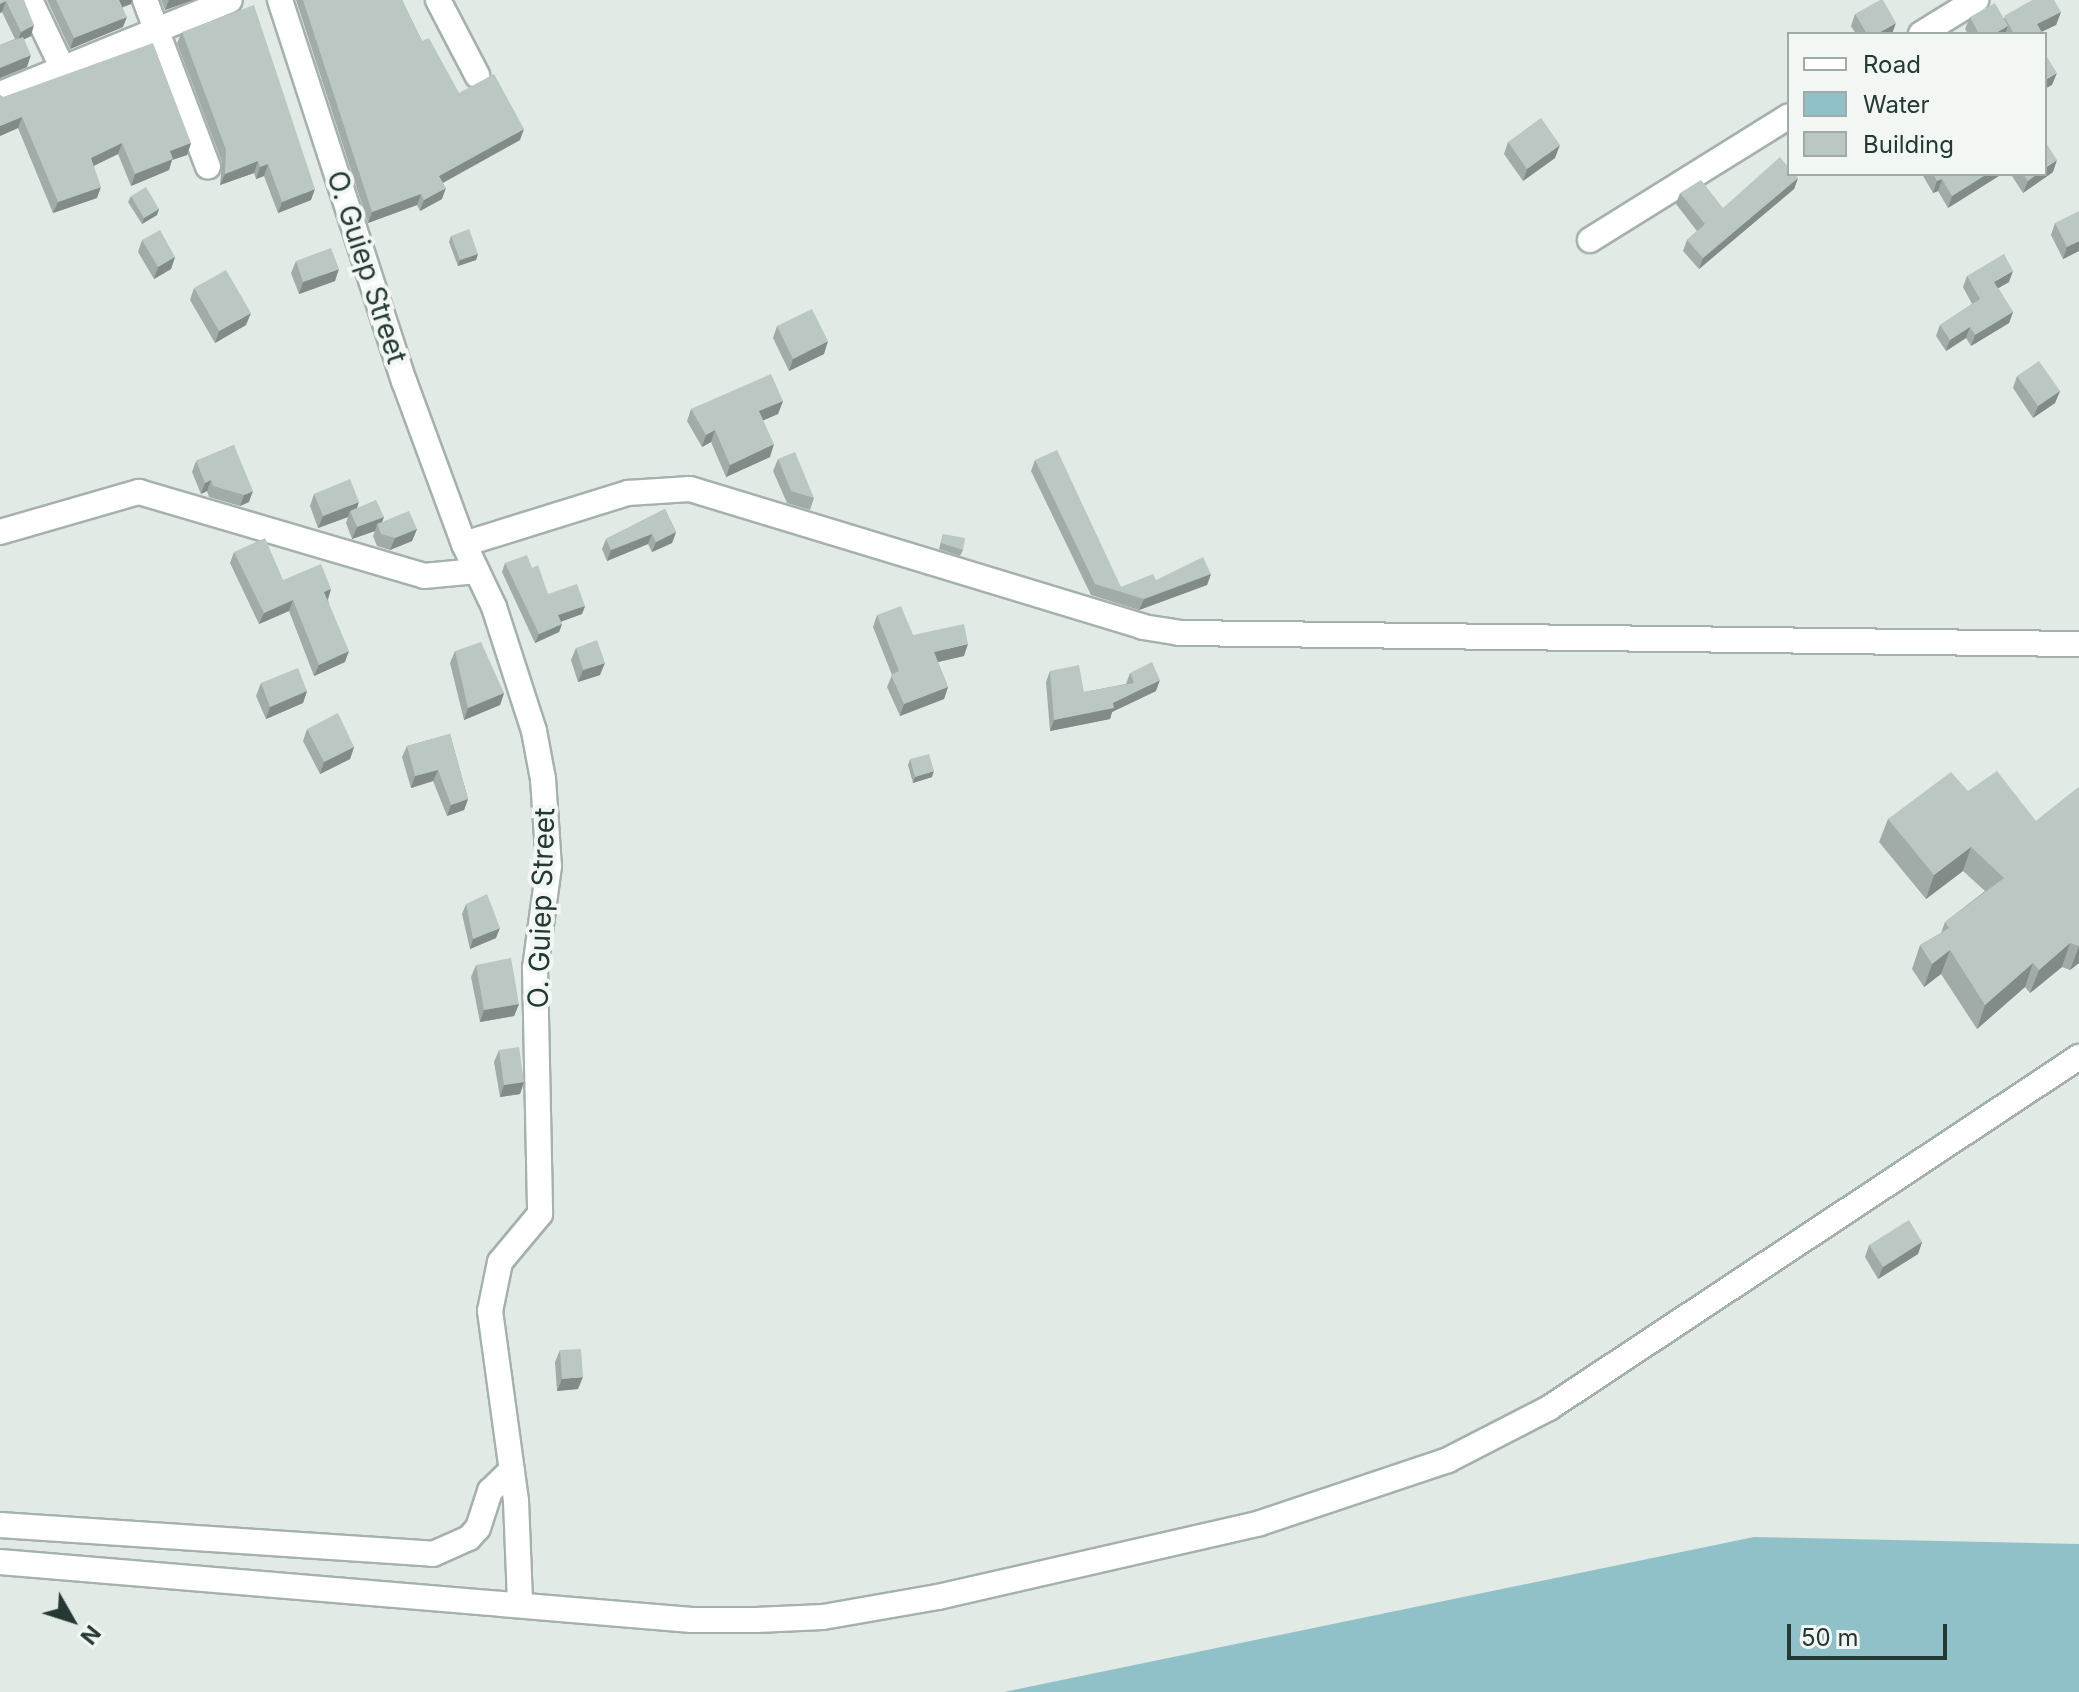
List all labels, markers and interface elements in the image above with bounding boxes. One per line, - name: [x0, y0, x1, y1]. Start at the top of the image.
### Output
- legend: [1787, 32, 2047, 176]
- text: Road: [1863, 50, 1921, 79]
- text: Water: [1863, 90, 1930, 119]
- text: Building: [1863, 130, 1954, 159]
- street label: O. Guiep Street: [320, 166, 414, 368]
- street label: O. Guiep Street: [521, 807, 561, 1009]
- north arrow: [32, 1580, 112, 1660]
- scale bar: [1791, 1608, 1951, 1658]
- text: N: [75, 1620, 106, 1650]
- text: 50 m: [1801, 1623, 1859, 1652]

